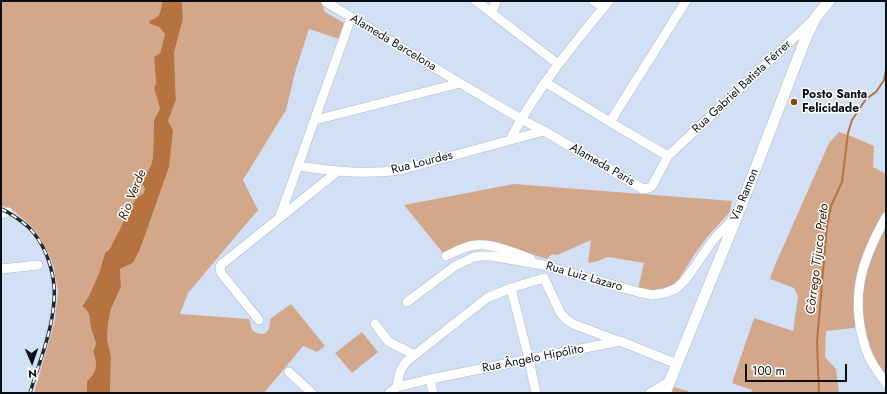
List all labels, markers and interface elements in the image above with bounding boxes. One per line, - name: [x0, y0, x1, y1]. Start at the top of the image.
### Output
- street label: Alameda Barcelona: [347, 12, 439, 74]
- street label: Rua Gabriel Batista Férrer: [690, 37, 794, 137]
- place label: Posto Santa Felicidade: [802, 88, 867, 116]
- marker: Posto Santa Felicidade: [789, 97, 799, 107]
- street label: Alameda Paris: [567, 141, 637, 189]
- street label: Rua Lourdes: [390, 148, 454, 178]
- street label: Via Ramon: [728, 167, 762, 223]
- water label: Rio Verde: [116, 168, 150, 222]
- water label: Côrrego Tijuco Preto: [803, 203, 833, 315]
- street label: Rua Luiz Lazaro: [544, 259, 624, 295]
- north arrow: [12, 342, 52, 382]
- street label: Rua Ângelo Hipólito: [481, 342, 585, 376]
- scale bar: [747, 356, 849, 382]
- text: 100 m: [752, 362, 785, 380]
- text: N: [28, 366, 37, 382]

